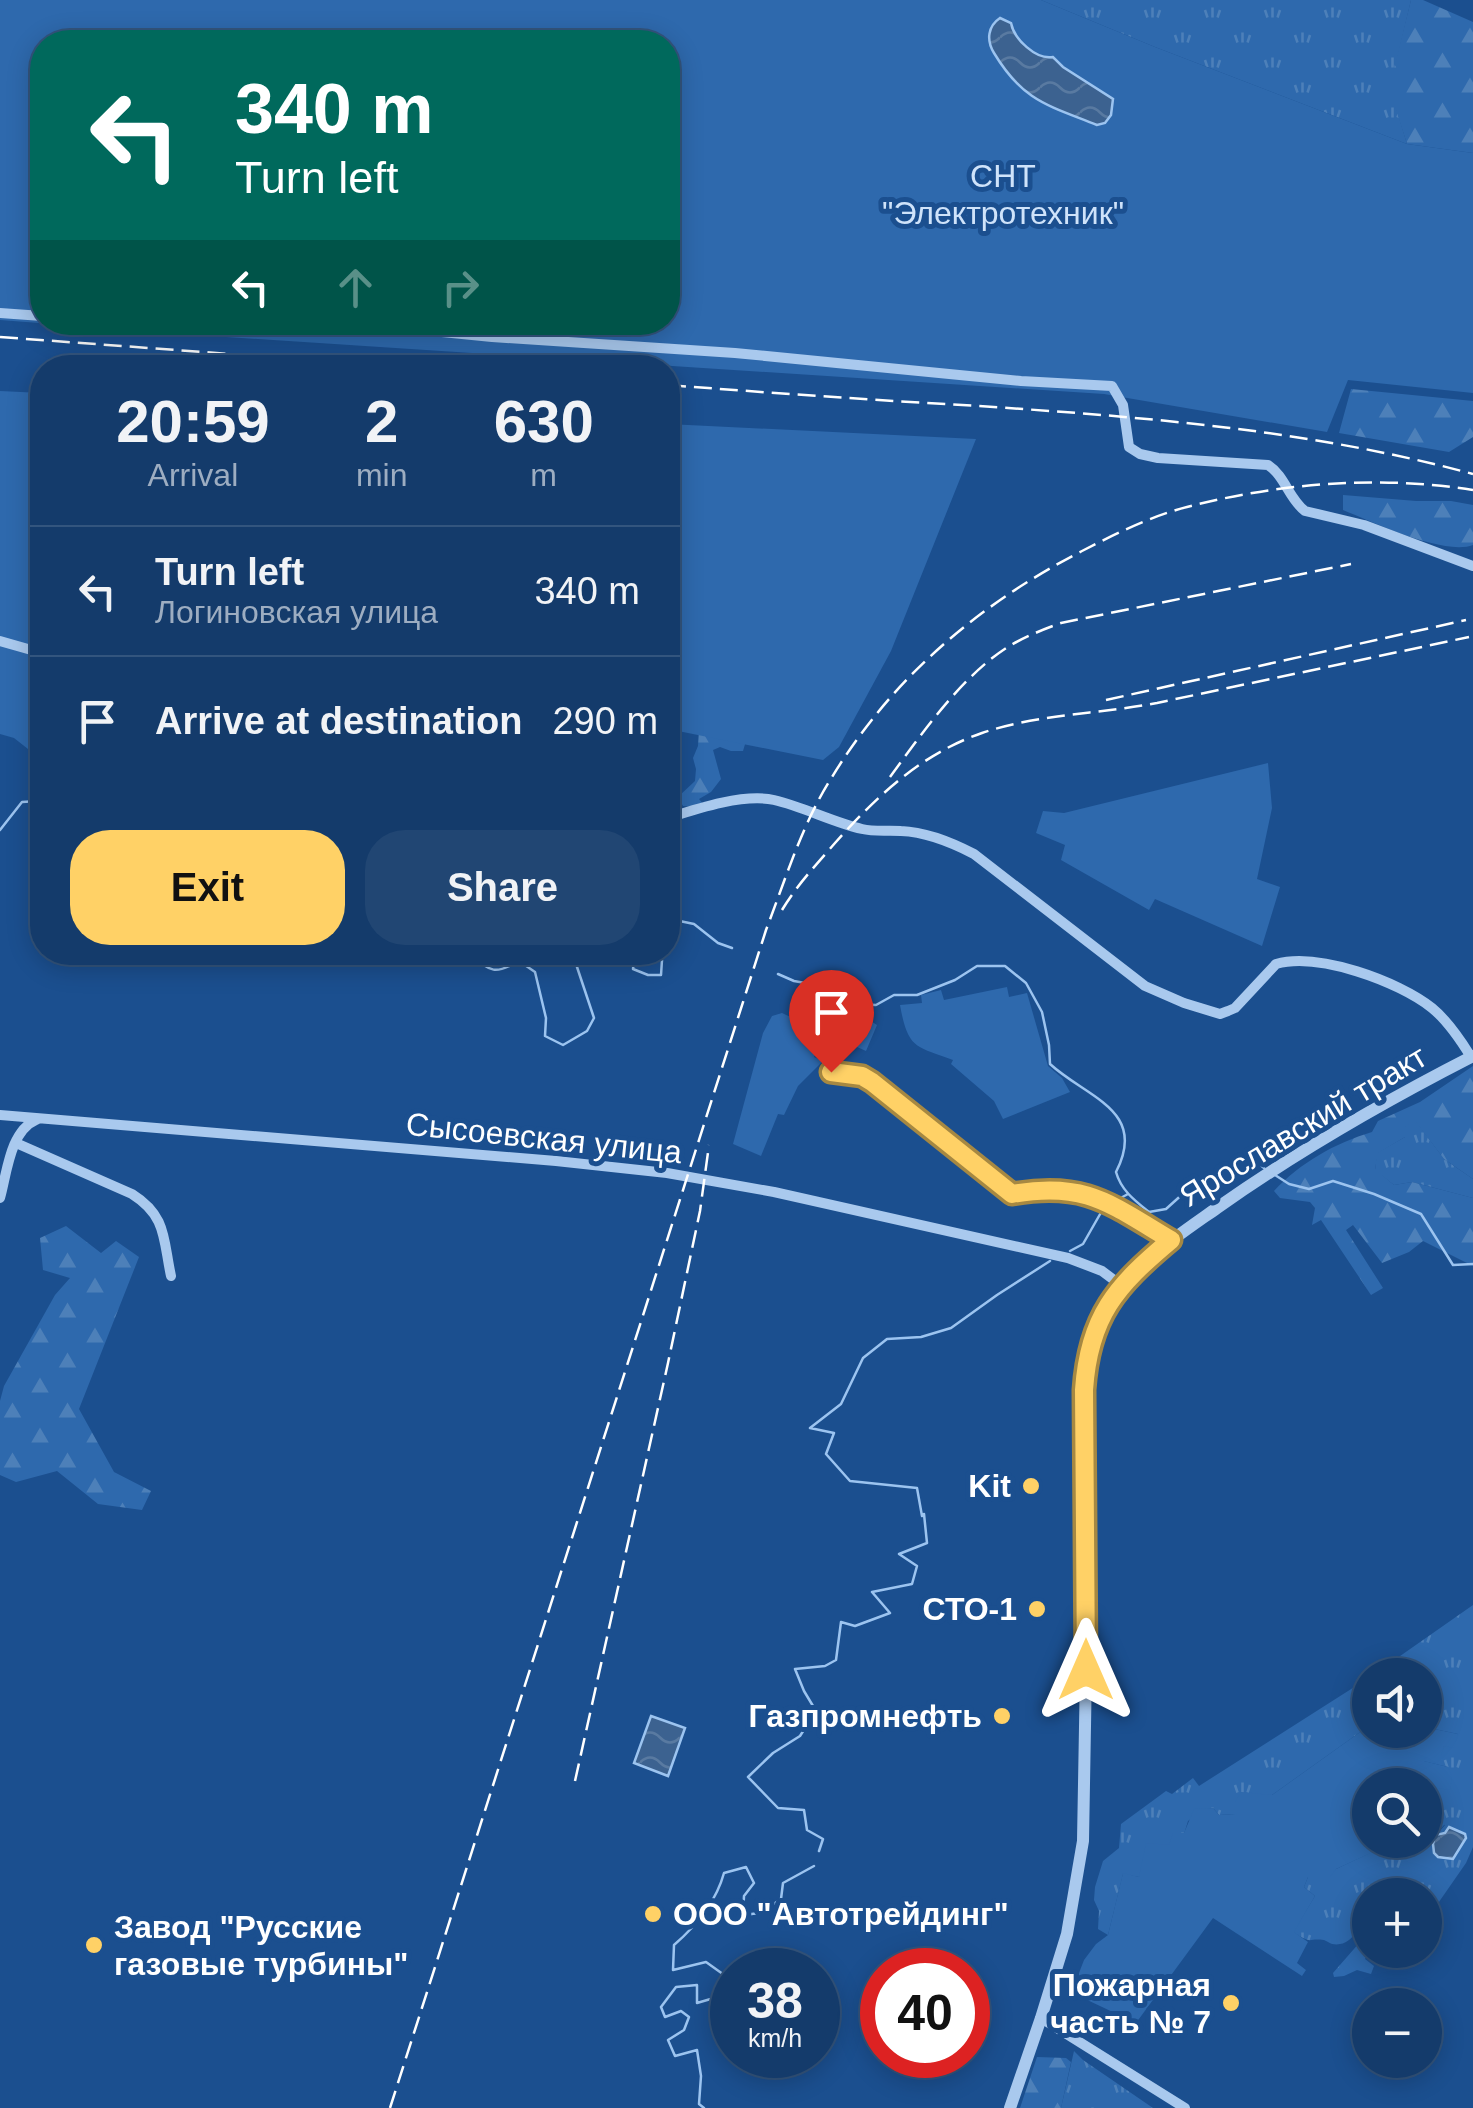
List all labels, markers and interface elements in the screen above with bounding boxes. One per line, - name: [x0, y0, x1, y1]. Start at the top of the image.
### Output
- icon: left: [70, 70, 200, 200]
- text: 340 m: [235, 70, 433, 148]
- text: Turn left: [235, 152, 398, 203]
- park label: СНТ "Электротехник": [882, 158, 1124, 231]
- icon: left: [223, 260, 278, 315]
- icon: ahead: [328, 260, 383, 315]
- icon: right: [433, 260, 488, 315]
- text: 20:59: [116, 388, 270, 455]
- text: 2: [365, 388, 398, 455]
- text: 630: [494, 388, 594, 455]
- text: Arrival: [148, 457, 238, 493]
- text: min: [356, 457, 407, 493]
- text: m: [530, 457, 557, 493]
- text: Turn left: [155, 551, 304, 593]
- icon: left: [70, 564, 125, 619]
- text: 340 m: [534, 570, 640, 612]
- text: Логиновская улица: [155, 594, 438, 630]
- icon: arrive: [70, 694, 125, 749]
- text: Arrive at destination: [155, 700, 522, 742]
- text: 290 m: [552, 700, 658, 742]
- button: Exit: [70, 830, 345, 945]
- button: Share: [365, 830, 640, 945]
- pin: [789, 970, 874, 1073]
- icon: arrive: [804, 985, 859, 1040]
- street label: Ярославский тракт: [1173, 1038, 1433, 1214]
- street label: Сысоевская улица: [404, 1106, 684, 1170]
- place label: Kit: [968, 1468, 1011, 1504]
- marker: Kit: [1020, 1475, 1042, 1497]
- place label: СТО-1: [923, 1591, 1017, 1627]
- marker: СТО-1: [1026, 1598, 1048, 1620]
- position arrow: [1034, 1618, 1138, 1722]
- map controls: [1352, 1658, 1442, 2078]
- button: sound: [1352, 1658, 1442, 1748]
- place label: Газпромнефть: [748, 1698, 982, 1734]
- marker: Газпромнефть: [991, 1705, 1013, 1727]
- button: search: [1352, 1768, 1442, 1858]
- button: +: [1352, 1878, 1442, 1968]
- place label: ООО "Автотрейдинг": [673, 1896, 1009, 1932]
- marker: ООО "Автотрейдинг": [642, 1903, 664, 1925]
- place label: Завод "Русские газовые турбины": [114, 1909, 409, 1982]
- marker: Завод "Русские газовые турбины": [83, 1934, 105, 1956]
- speed limit sign: 40: [860, 1948, 990, 2078]
- place label: Пожарная часть № 7: [1050, 1967, 1211, 2040]
- text: 38: [747, 1973, 803, 2029]
- button: −: [1352, 1988, 1442, 2078]
- marker: Пожарная часть № 7: [1220, 1992, 1242, 2014]
- text: km/h: [748, 2024, 802, 2052]

